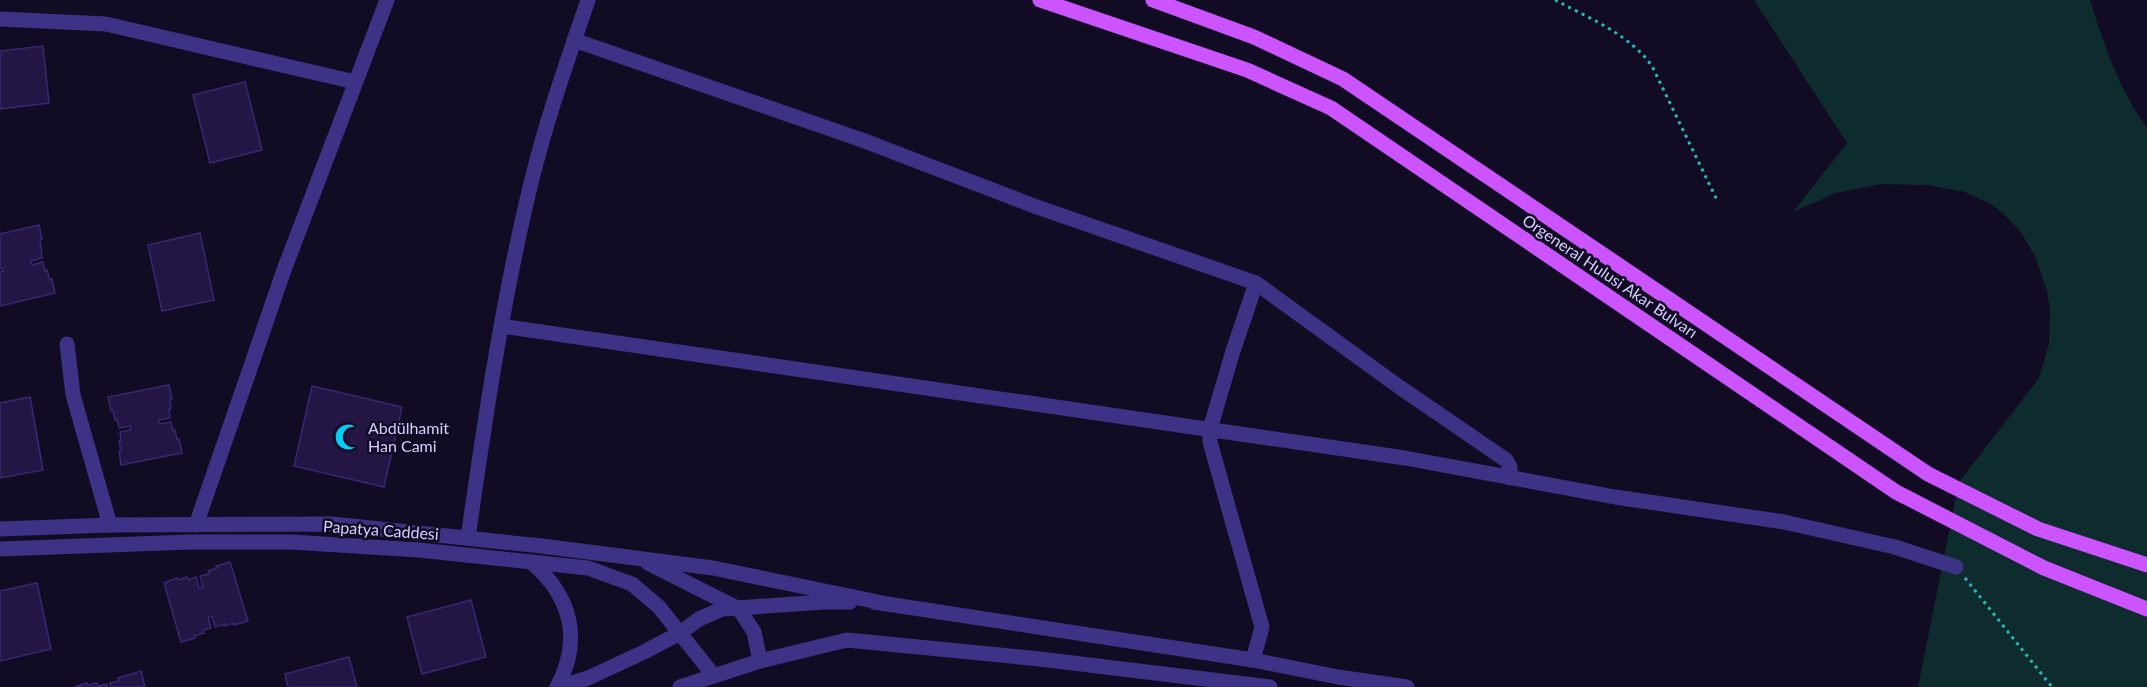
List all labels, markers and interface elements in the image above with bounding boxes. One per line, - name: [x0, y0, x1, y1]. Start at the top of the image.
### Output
- street label: Orgeneral Hulusi Akar Bulvarı: [1519, 210, 1701, 341]
- place label: Abdülhamit Han Cami: [368, 418, 449, 455]
- mosque icon: Abdülhamit Han Cami: [333, 422, 363, 452]
- street label: Papatya Caddesi: [323, 516, 439, 543]

